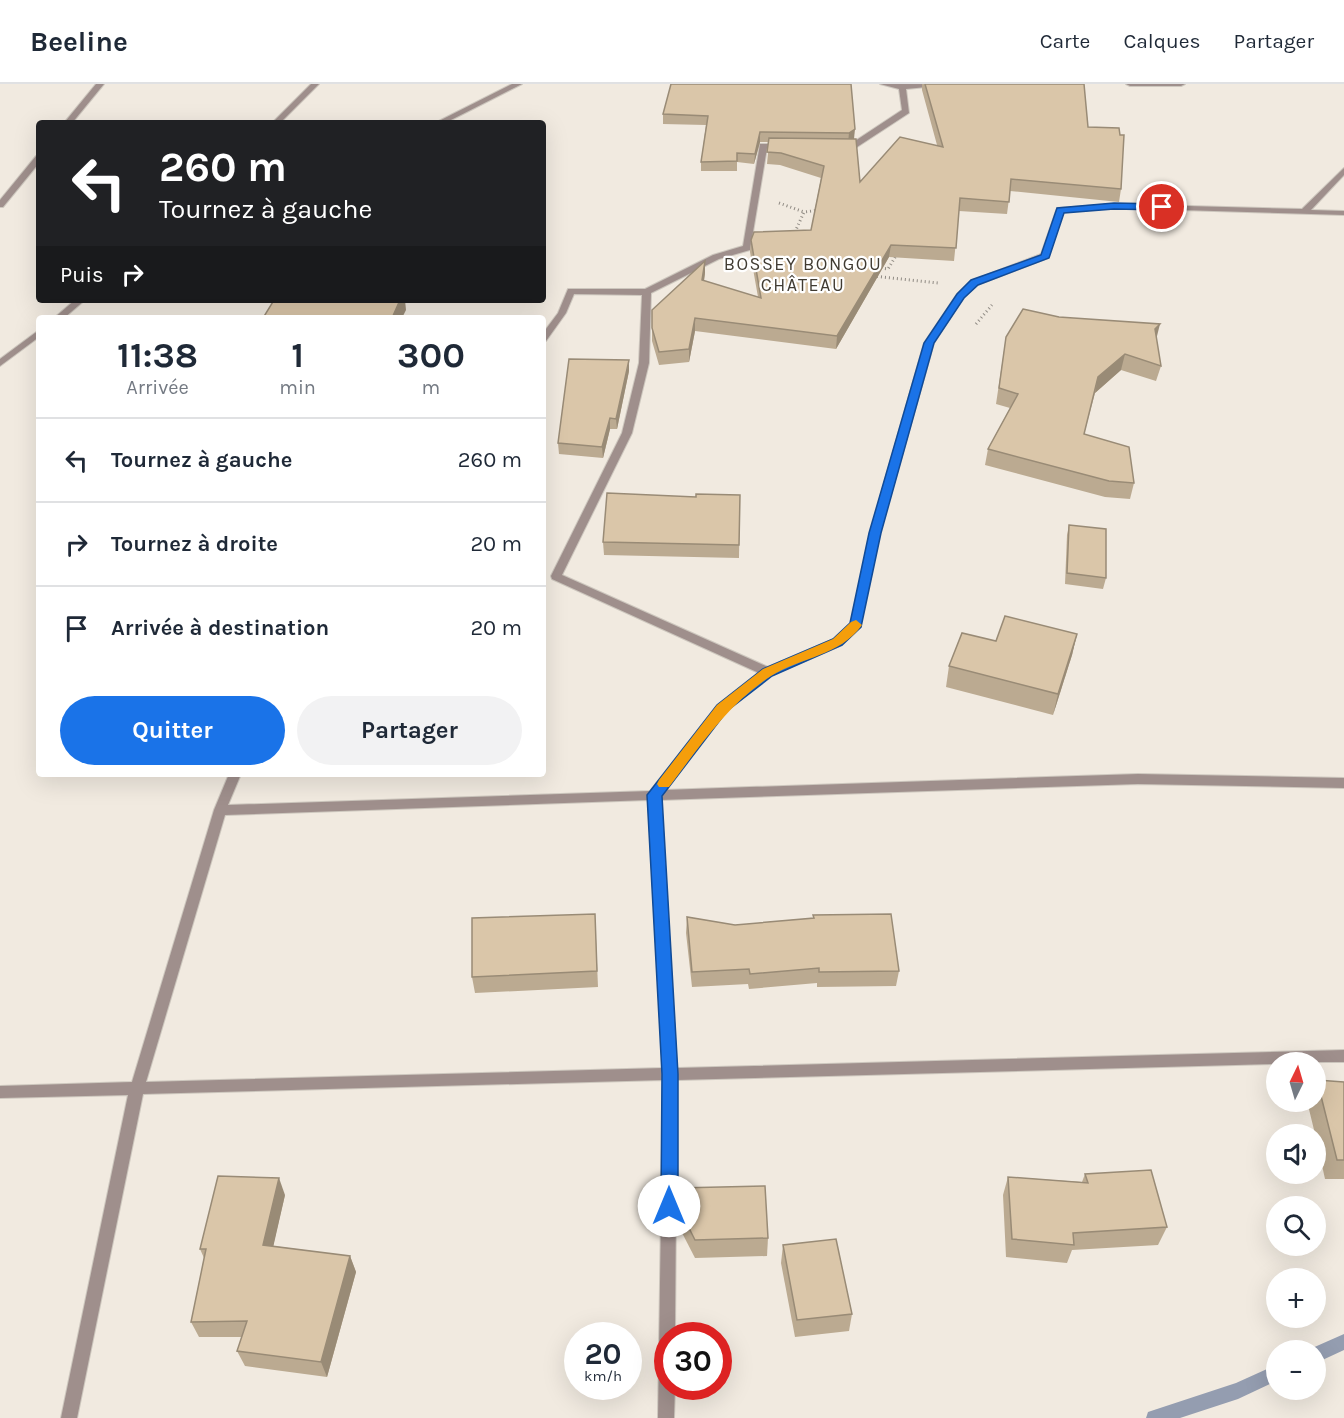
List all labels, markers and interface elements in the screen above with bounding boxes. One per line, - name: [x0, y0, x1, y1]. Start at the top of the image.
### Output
- text: Beeline: [30, 25, 128, 58]
- text: Carte: [1040, 29, 1090, 53]
- text: Calques: [1123, 29, 1201, 53]
- text: Partager: [1234, 29, 1314, 53]
- text: 260 m: [159, 142, 287, 192]
- icon: left: [60, 144, 138, 222]
- pin: [1136, 181, 1187, 232]
- icon: arrive: [1145, 190, 1178, 223]
- text: Tournez à gauche: [159, 193, 372, 225]
- district label: BOSSEY BONGOU CHÂTEAU: [724, 253, 882, 296]
- icon: right: [116, 258, 149, 291]
- text: Puis: [60, 262, 104, 288]
- text: 11:38: [117, 334, 198, 376]
- text: 1: [291, 334, 304, 376]
- text: 300: [397, 334, 465, 376]
- text: Arrivée: [126, 376, 189, 399]
- text: min: [279, 376, 316, 399]
- text: m: [422, 376, 440, 399]
- icon: left: [60, 444, 93, 477]
- text: Tournez à gauche: [111, 447, 292, 473]
- text: 260 m: [458, 447, 522, 473]
- icon: right: [60, 528, 93, 561]
- text: Tournez à droite: [111, 531, 278, 557]
- text: 20 m: [470, 531, 522, 557]
- icon: arrive: [60, 612, 93, 645]
- text: Arrivée à destination: [111, 615, 329, 641]
- text: 20 m: [470, 615, 522, 641]
- button: Quitter: [60, 696, 285, 765]
- button: Partager: [297, 696, 522, 765]
- north arrow: [1266, 1052, 1326, 1112]
- map controls: [1266, 1052, 1326, 1400]
- button: sound: [1266, 1124, 1326, 1184]
- position arrow: [637, 1174, 701, 1238]
- button: search: [1266, 1196, 1326, 1256]
- button: +: [1266, 1268, 1326, 1328]
- speed limit sign: 30: [654, 1322, 732, 1400]
- text: 20: [584, 1336, 622, 1372]
- button: −: [1266, 1340, 1326, 1400]
- text: km/h: [584, 1367, 622, 1385]

